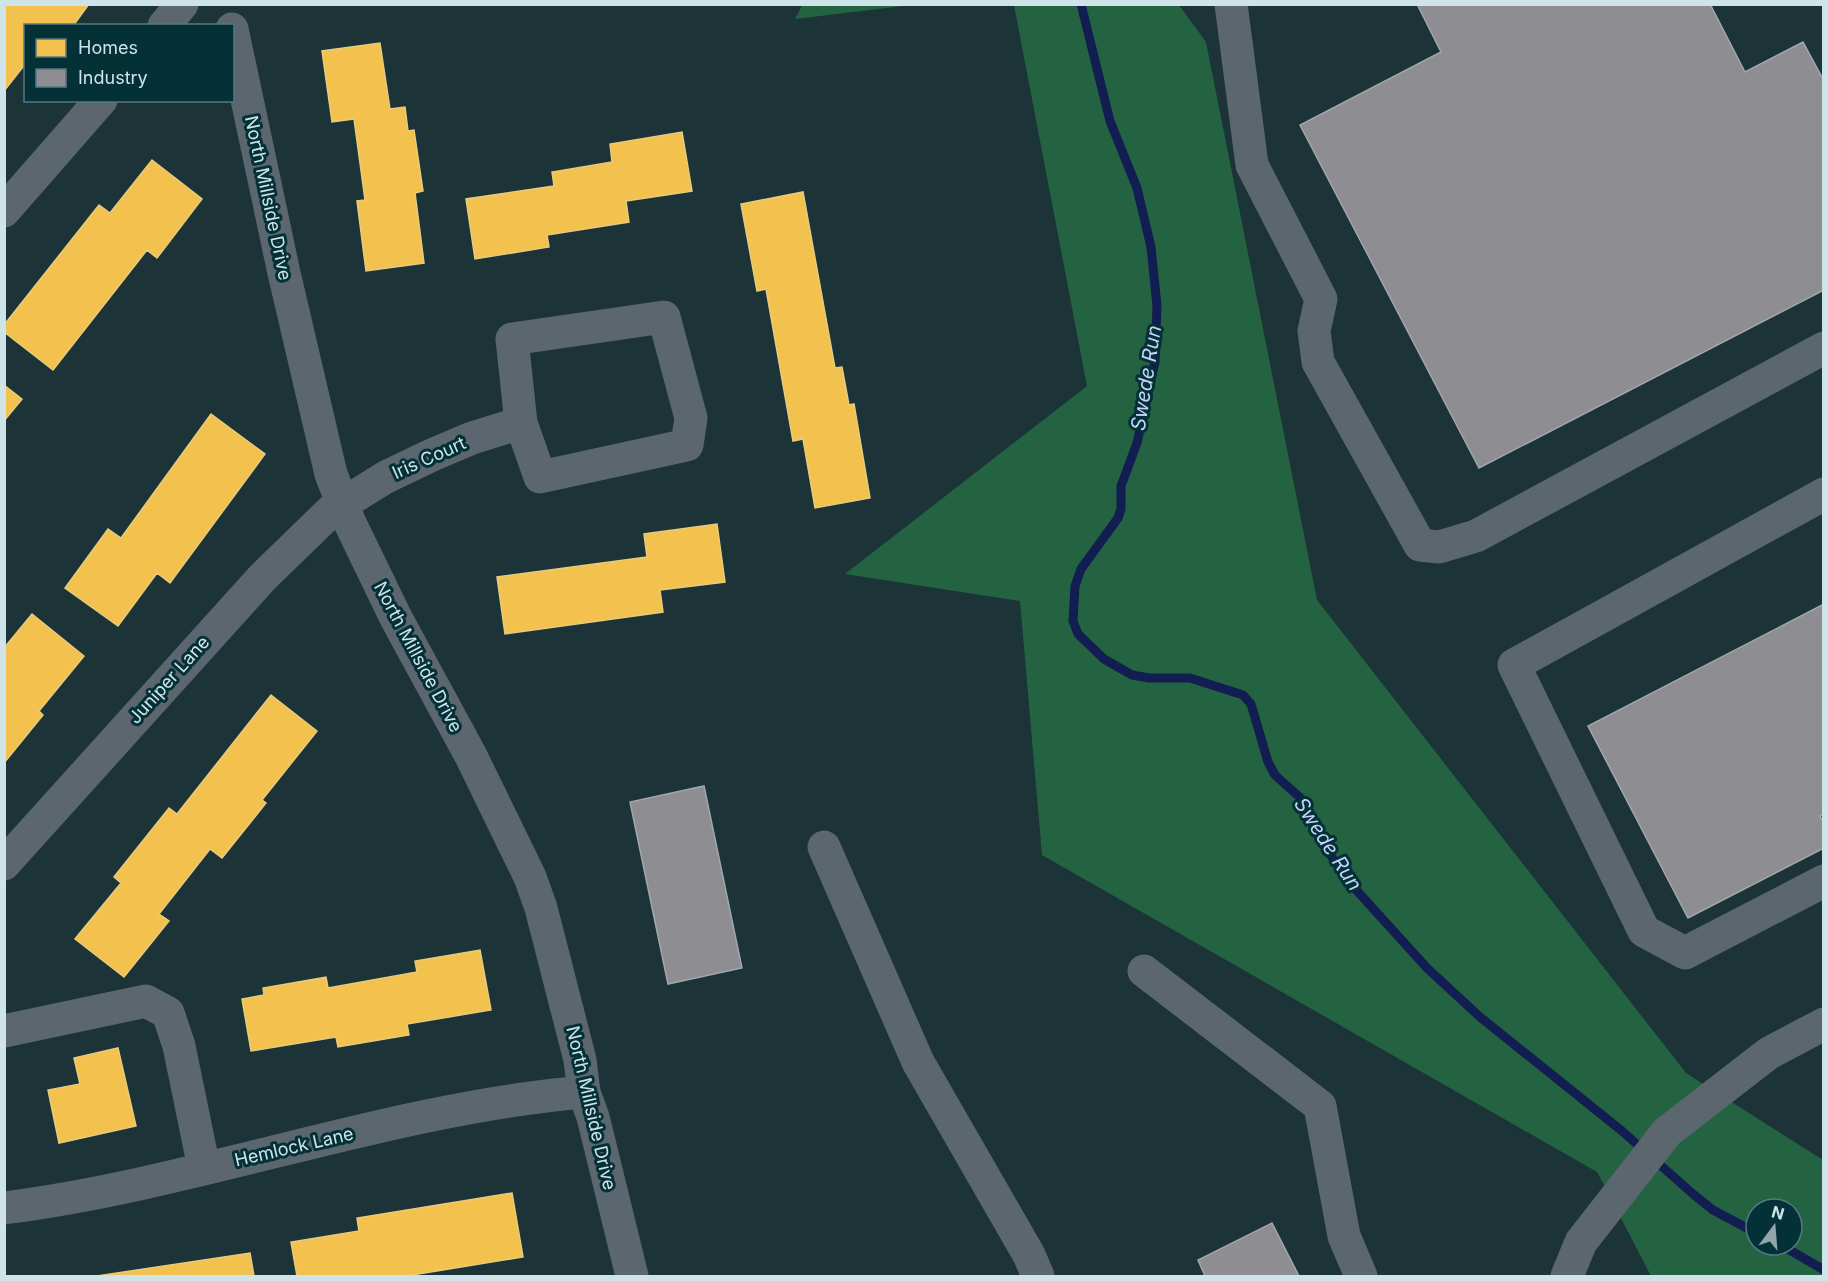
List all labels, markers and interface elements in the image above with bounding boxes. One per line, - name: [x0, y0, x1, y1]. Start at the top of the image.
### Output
- legend: [24, 24, 234, 102]
- text: Homes: [78, 37, 138, 58]
- text: Industry: [78, 67, 148, 88]
- street label: North Millside Drive: [241, 114, 296, 282]
- water label: Swede Run: [1126, 324, 1166, 432]
- street label: Iris Court: [389, 432, 469, 483]
- street label: North Millside Drive: [370, 578, 467, 736]
- street label: Juniper Lane: [124, 632, 213, 728]
- water label: Swede Run: [1289, 793, 1367, 895]
- street label: North Millside Drive: [562, 1024, 621, 1192]
- street label: Hemlock Lane: [232, 1123, 355, 1170]
- north arrow: [1744, 1197, 1804, 1257]
- text: N: [1770, 1201, 1787, 1224]

